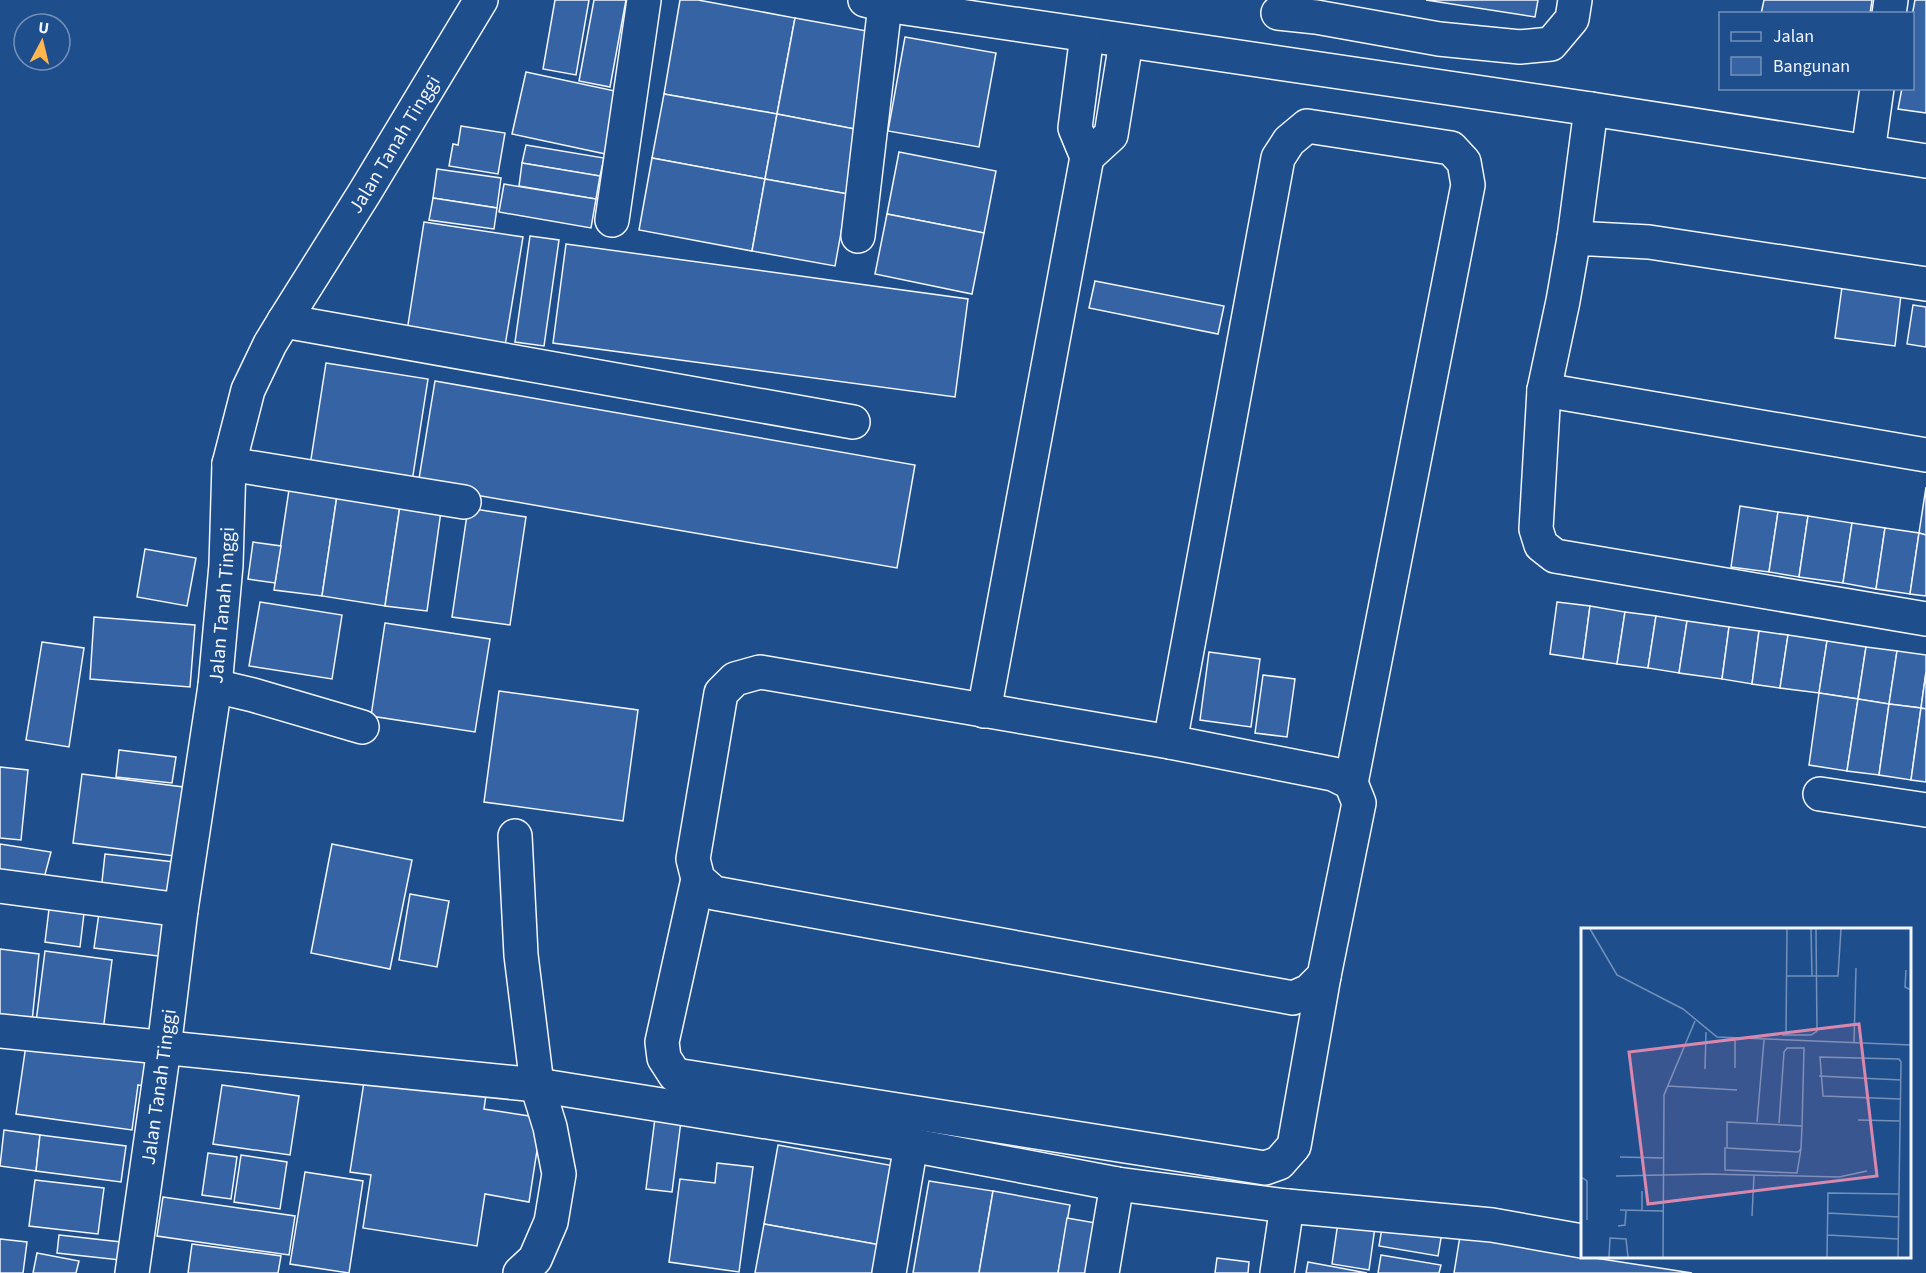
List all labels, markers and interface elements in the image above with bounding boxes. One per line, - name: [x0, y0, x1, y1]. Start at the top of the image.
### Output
- north arrow: [12, 12, 72, 72]
- legend: [1719, 12, 1914, 90]
- text: U: [37, 17, 50, 40]
- text: Jalan: [1773, 24, 1814, 49]
- text: Bangunan: [1773, 54, 1850, 79]
- street label: Jalan Tanah Tinggi: [342, 70, 447, 219]
- street label: Jalan Tanah Tinggi: [202, 527, 242, 685]
- inset map: [1581, 928, 1911, 1258]
- street label: Jalan Tanah Tinggi: [135, 1008, 184, 1167]

